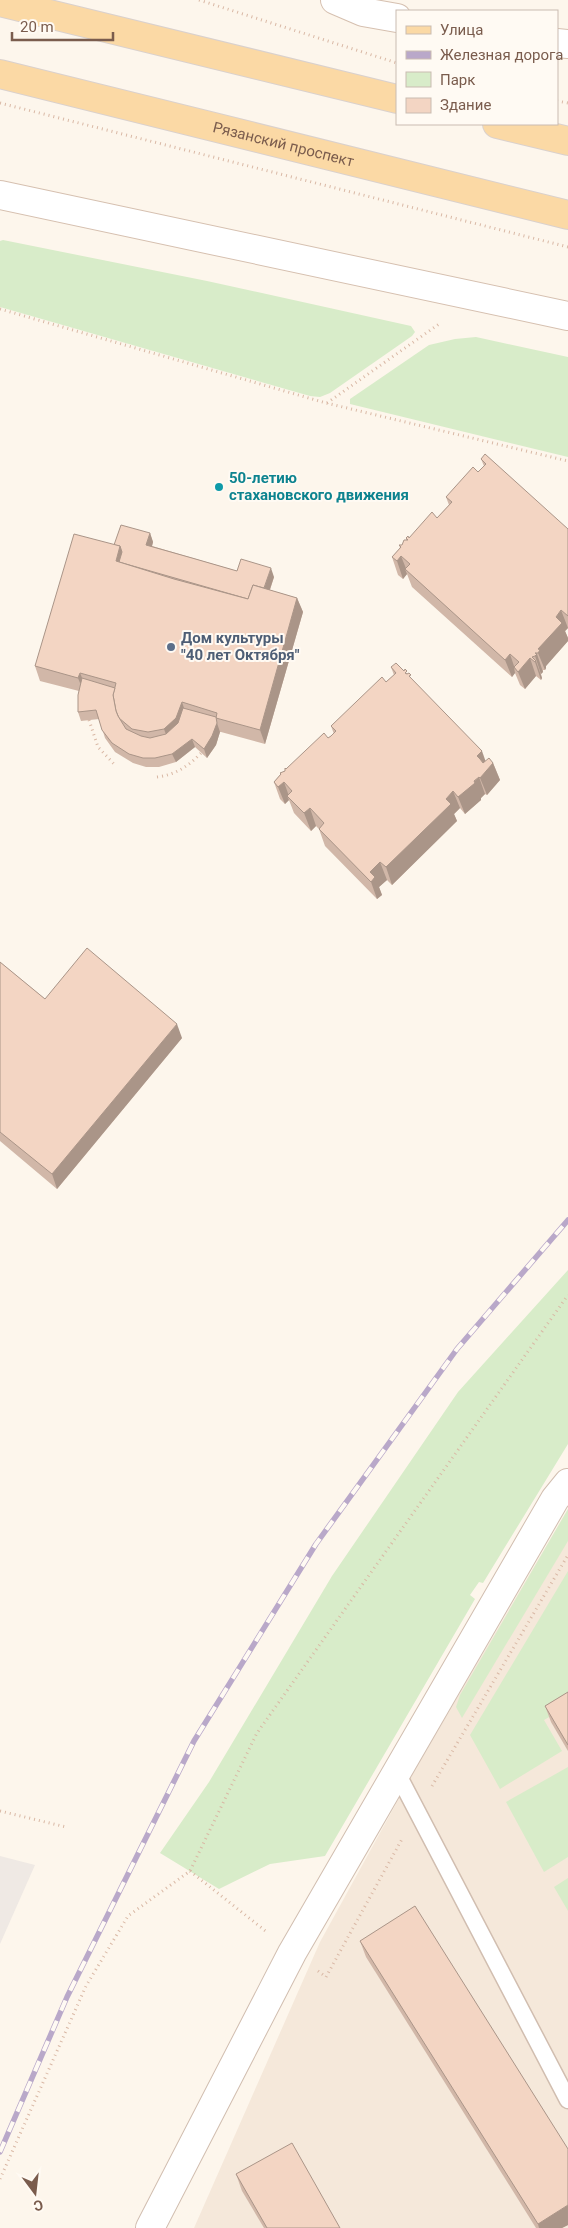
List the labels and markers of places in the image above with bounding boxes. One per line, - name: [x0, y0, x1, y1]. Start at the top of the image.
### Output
- place label: 50-летию стахановского движения: [229, 469, 409, 504]
- marker: 50-летию стахановского движения: [213, 481, 225, 493]
- place label: Дом культуры "40 лет Октября": [181, 629, 300, 664]
- marker: Дом культуры "40 лет Октября": [165, 641, 177, 653]

